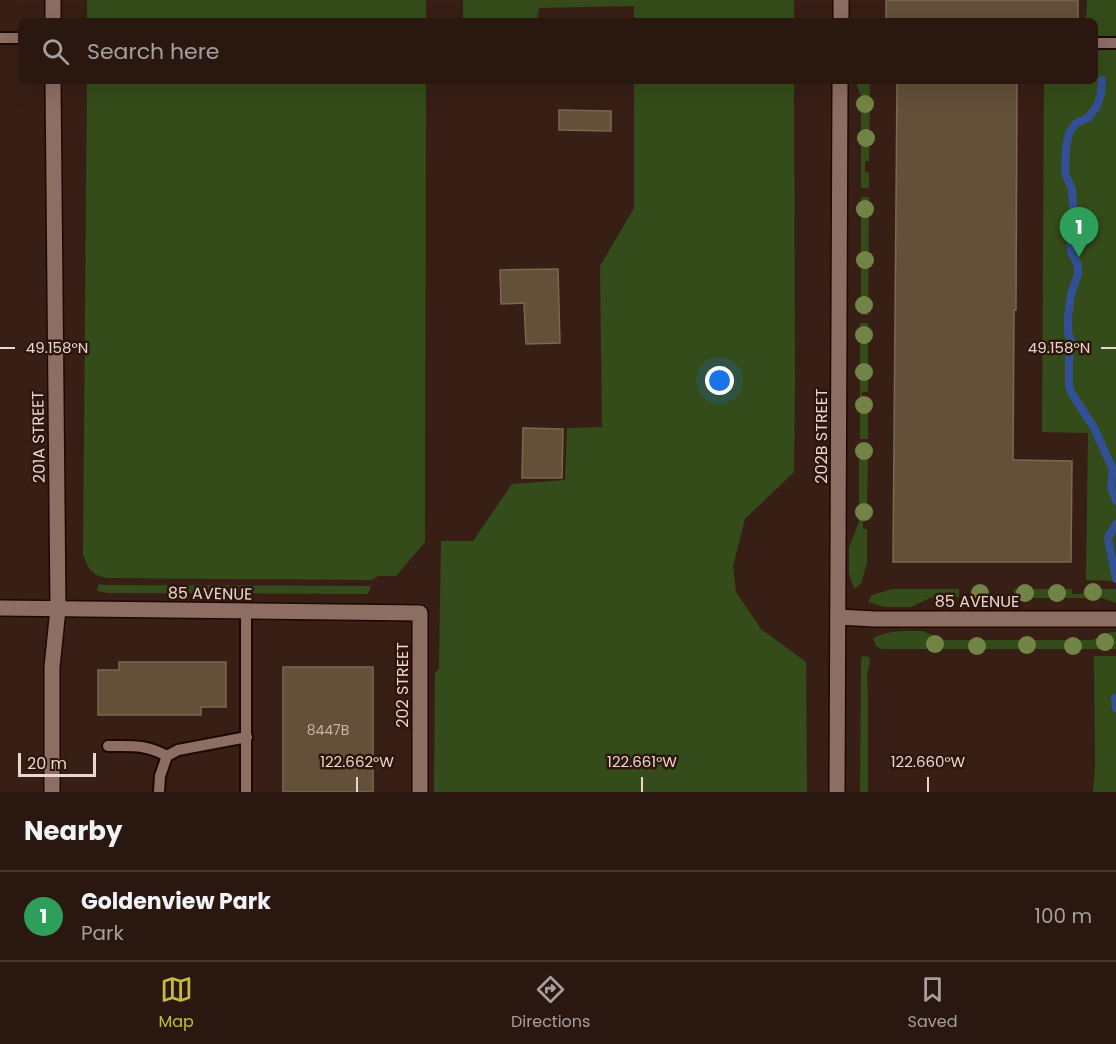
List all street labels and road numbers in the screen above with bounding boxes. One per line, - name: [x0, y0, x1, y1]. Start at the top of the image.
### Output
- street label: 202B STREET: [810, 388, 833, 484]
- street label: 201A STREET: [26, 390, 51, 483]
- street label: 85 AVENUE: [168, 581, 252, 606]
- street label: 85 AVENUE: [935, 590, 1019, 613]
- street label: 202 STREET: [391, 642, 414, 728]

